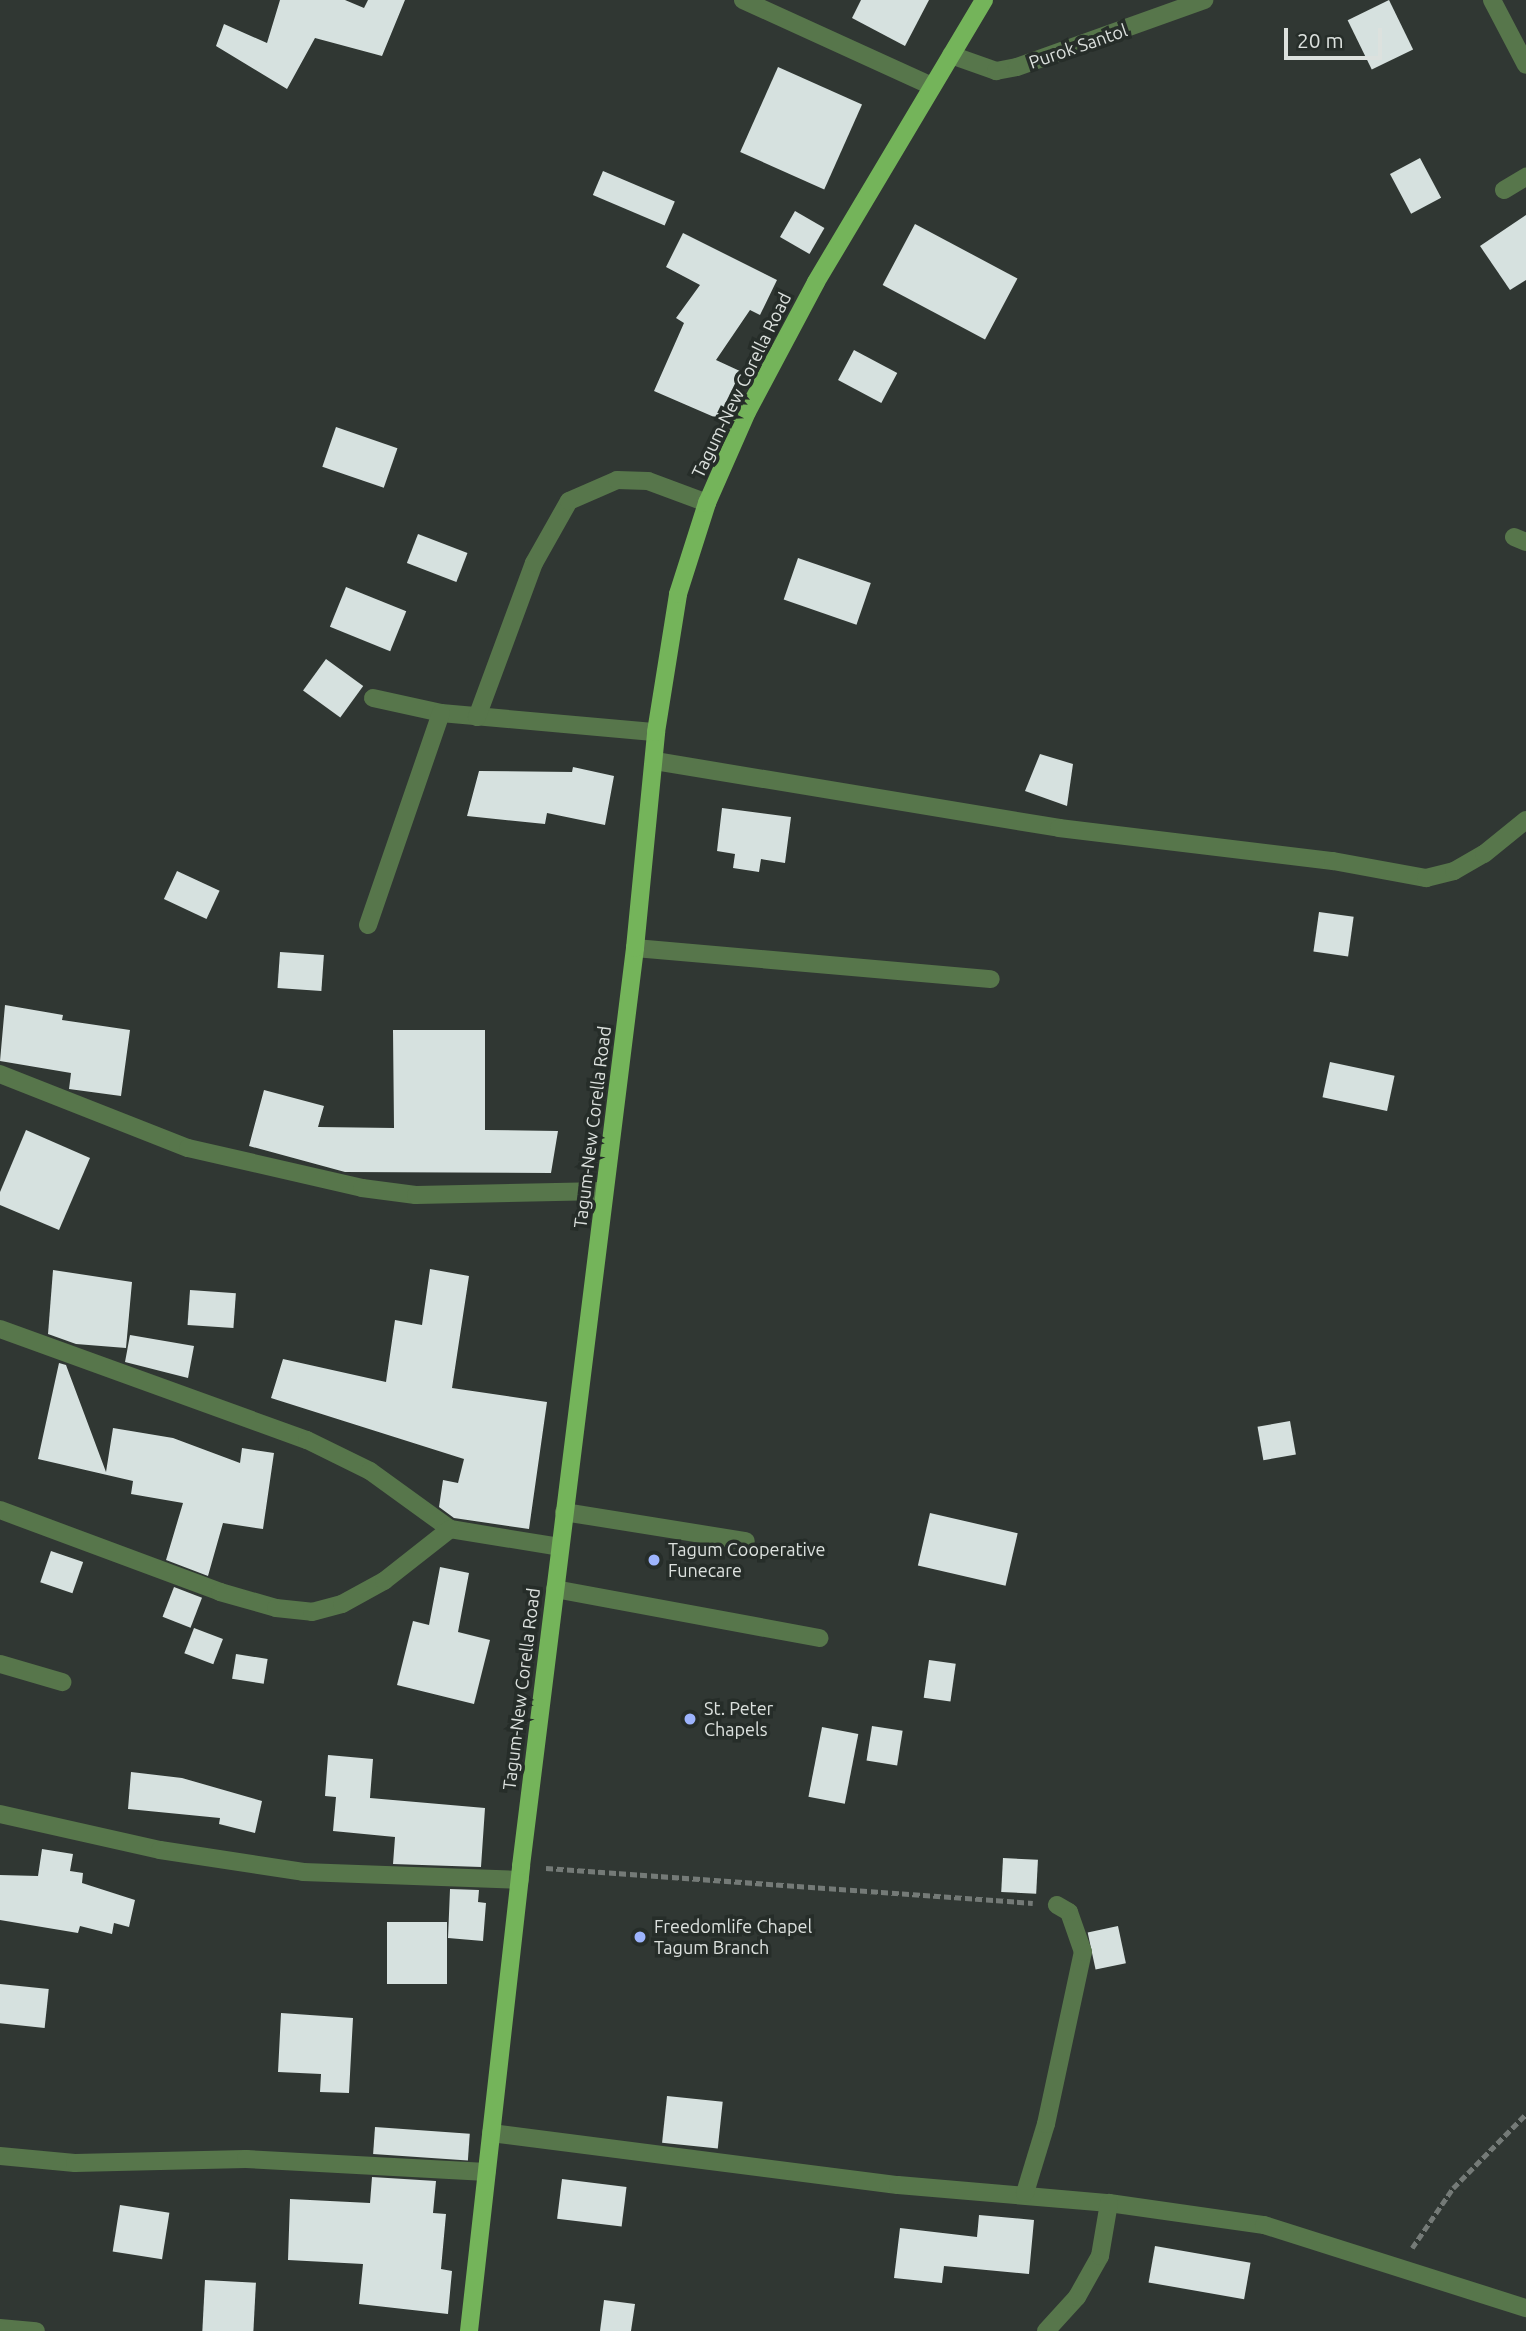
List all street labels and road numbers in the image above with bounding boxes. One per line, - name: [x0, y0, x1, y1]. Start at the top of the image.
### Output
- street label: Purok Santol: [1026, 19, 1130, 73]
- street label: Tagum-New Corella Road: [687, 289, 795, 481]
- street label: Tagum-New Corella Road: [569, 1025, 615, 1229]
- street label: Tagum-New Corella Road: [498, 1587, 544, 1791]

